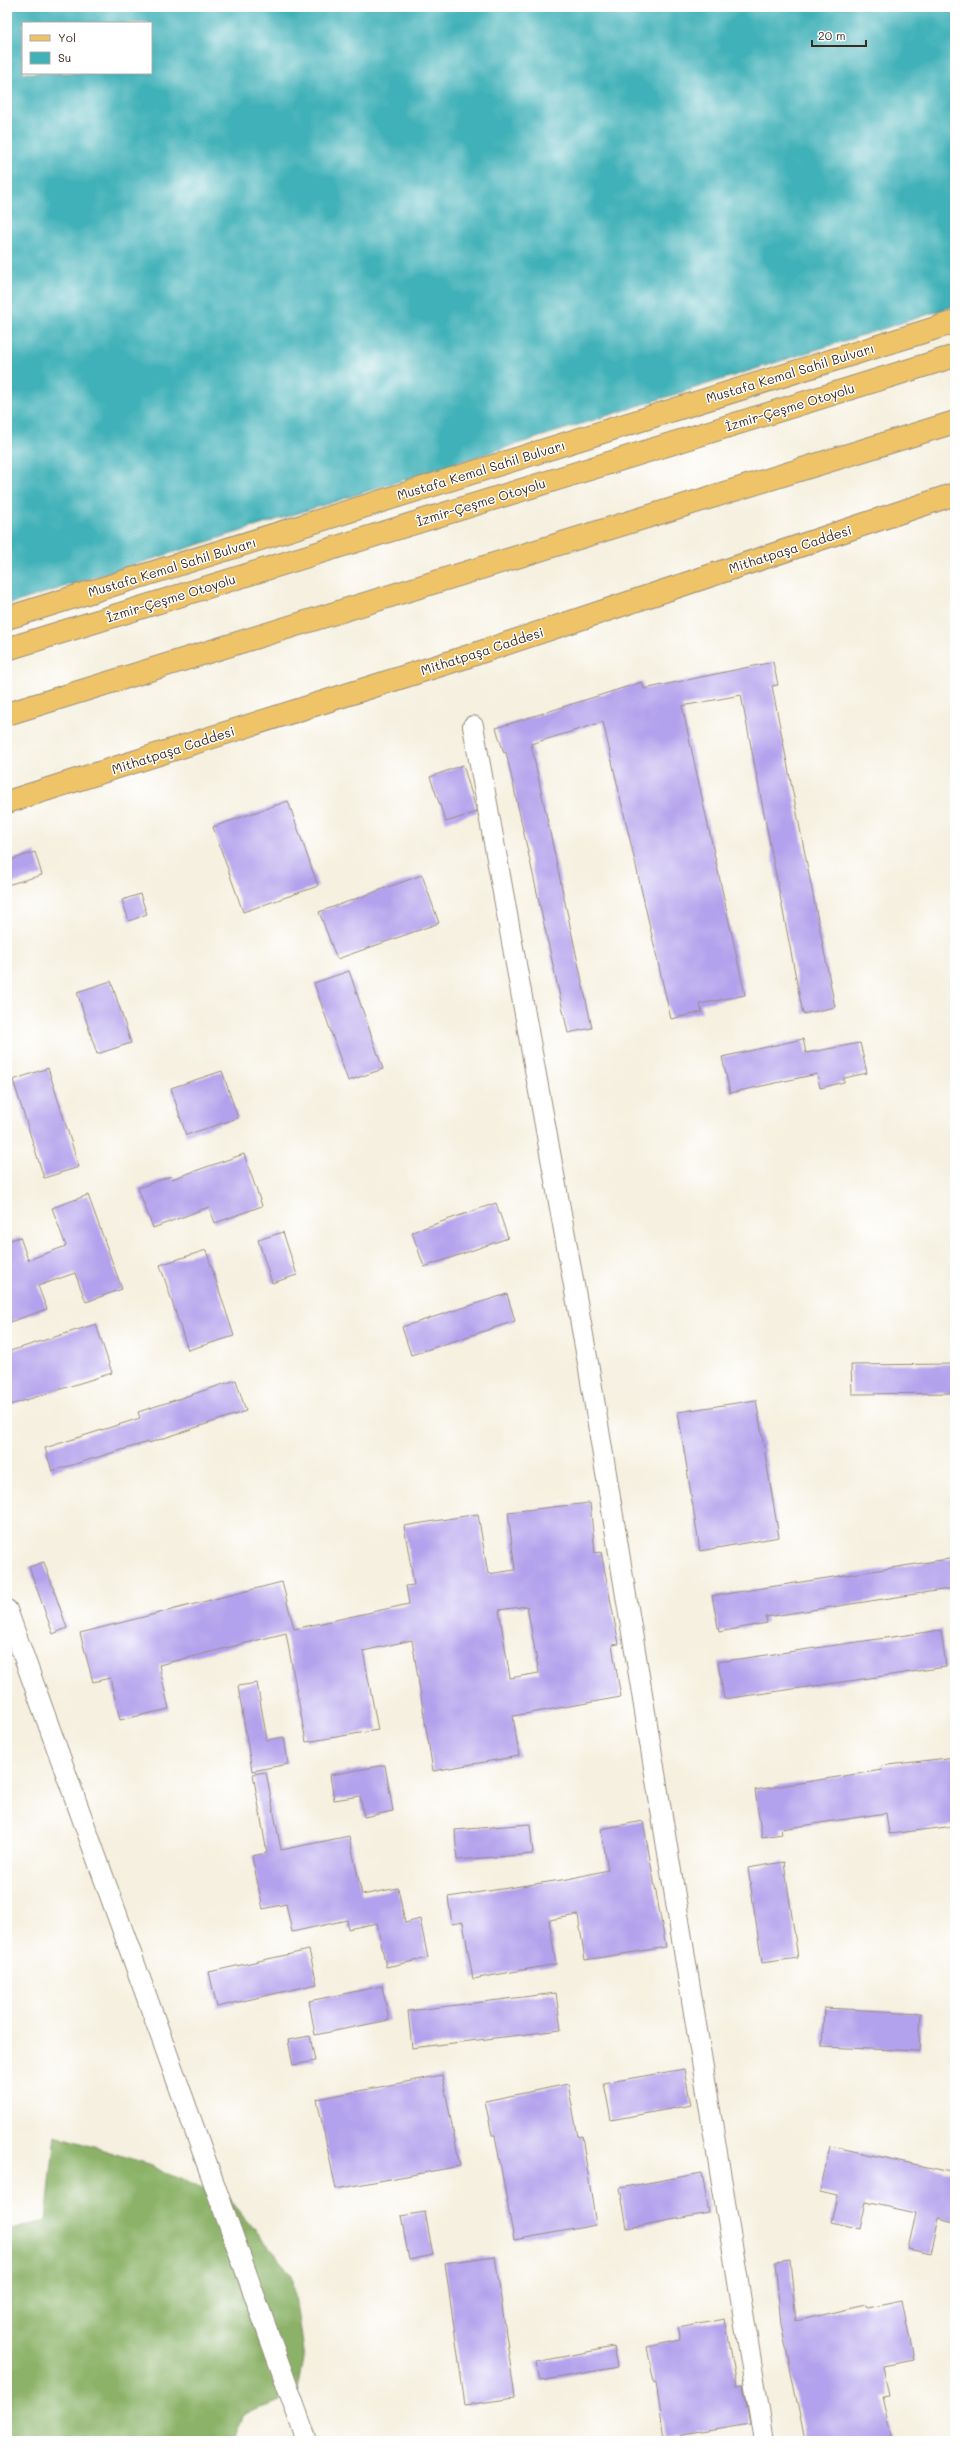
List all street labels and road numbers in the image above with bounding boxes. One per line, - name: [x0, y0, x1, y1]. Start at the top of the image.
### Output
- street label: Mustafa Kemal Sahil Bulvarı: [704, 339, 876, 406]
- street label: İzmir-Çeşme Otoyolu: [723, 379, 856, 434]
- street label: Mustafa Kemal Sahil Bulvarı: [395, 436, 567, 503]
- street label: İzmir-Çeşme Otoyolu: [414, 474, 547, 529]
- street label: Mithatpaşa Caddesi: [726, 521, 853, 576]
- street label: Mustafa Kemal Sahil Bulvarı: [86, 533, 258, 600]
- street label: İzmir-Çeşme Otoyolu: [104, 570, 237, 625]
- street label: Mithatpaşa Caddesi: [418, 623, 545, 678]
- street label: Mithatpaşa Caddesi: [109, 722, 236, 777]

